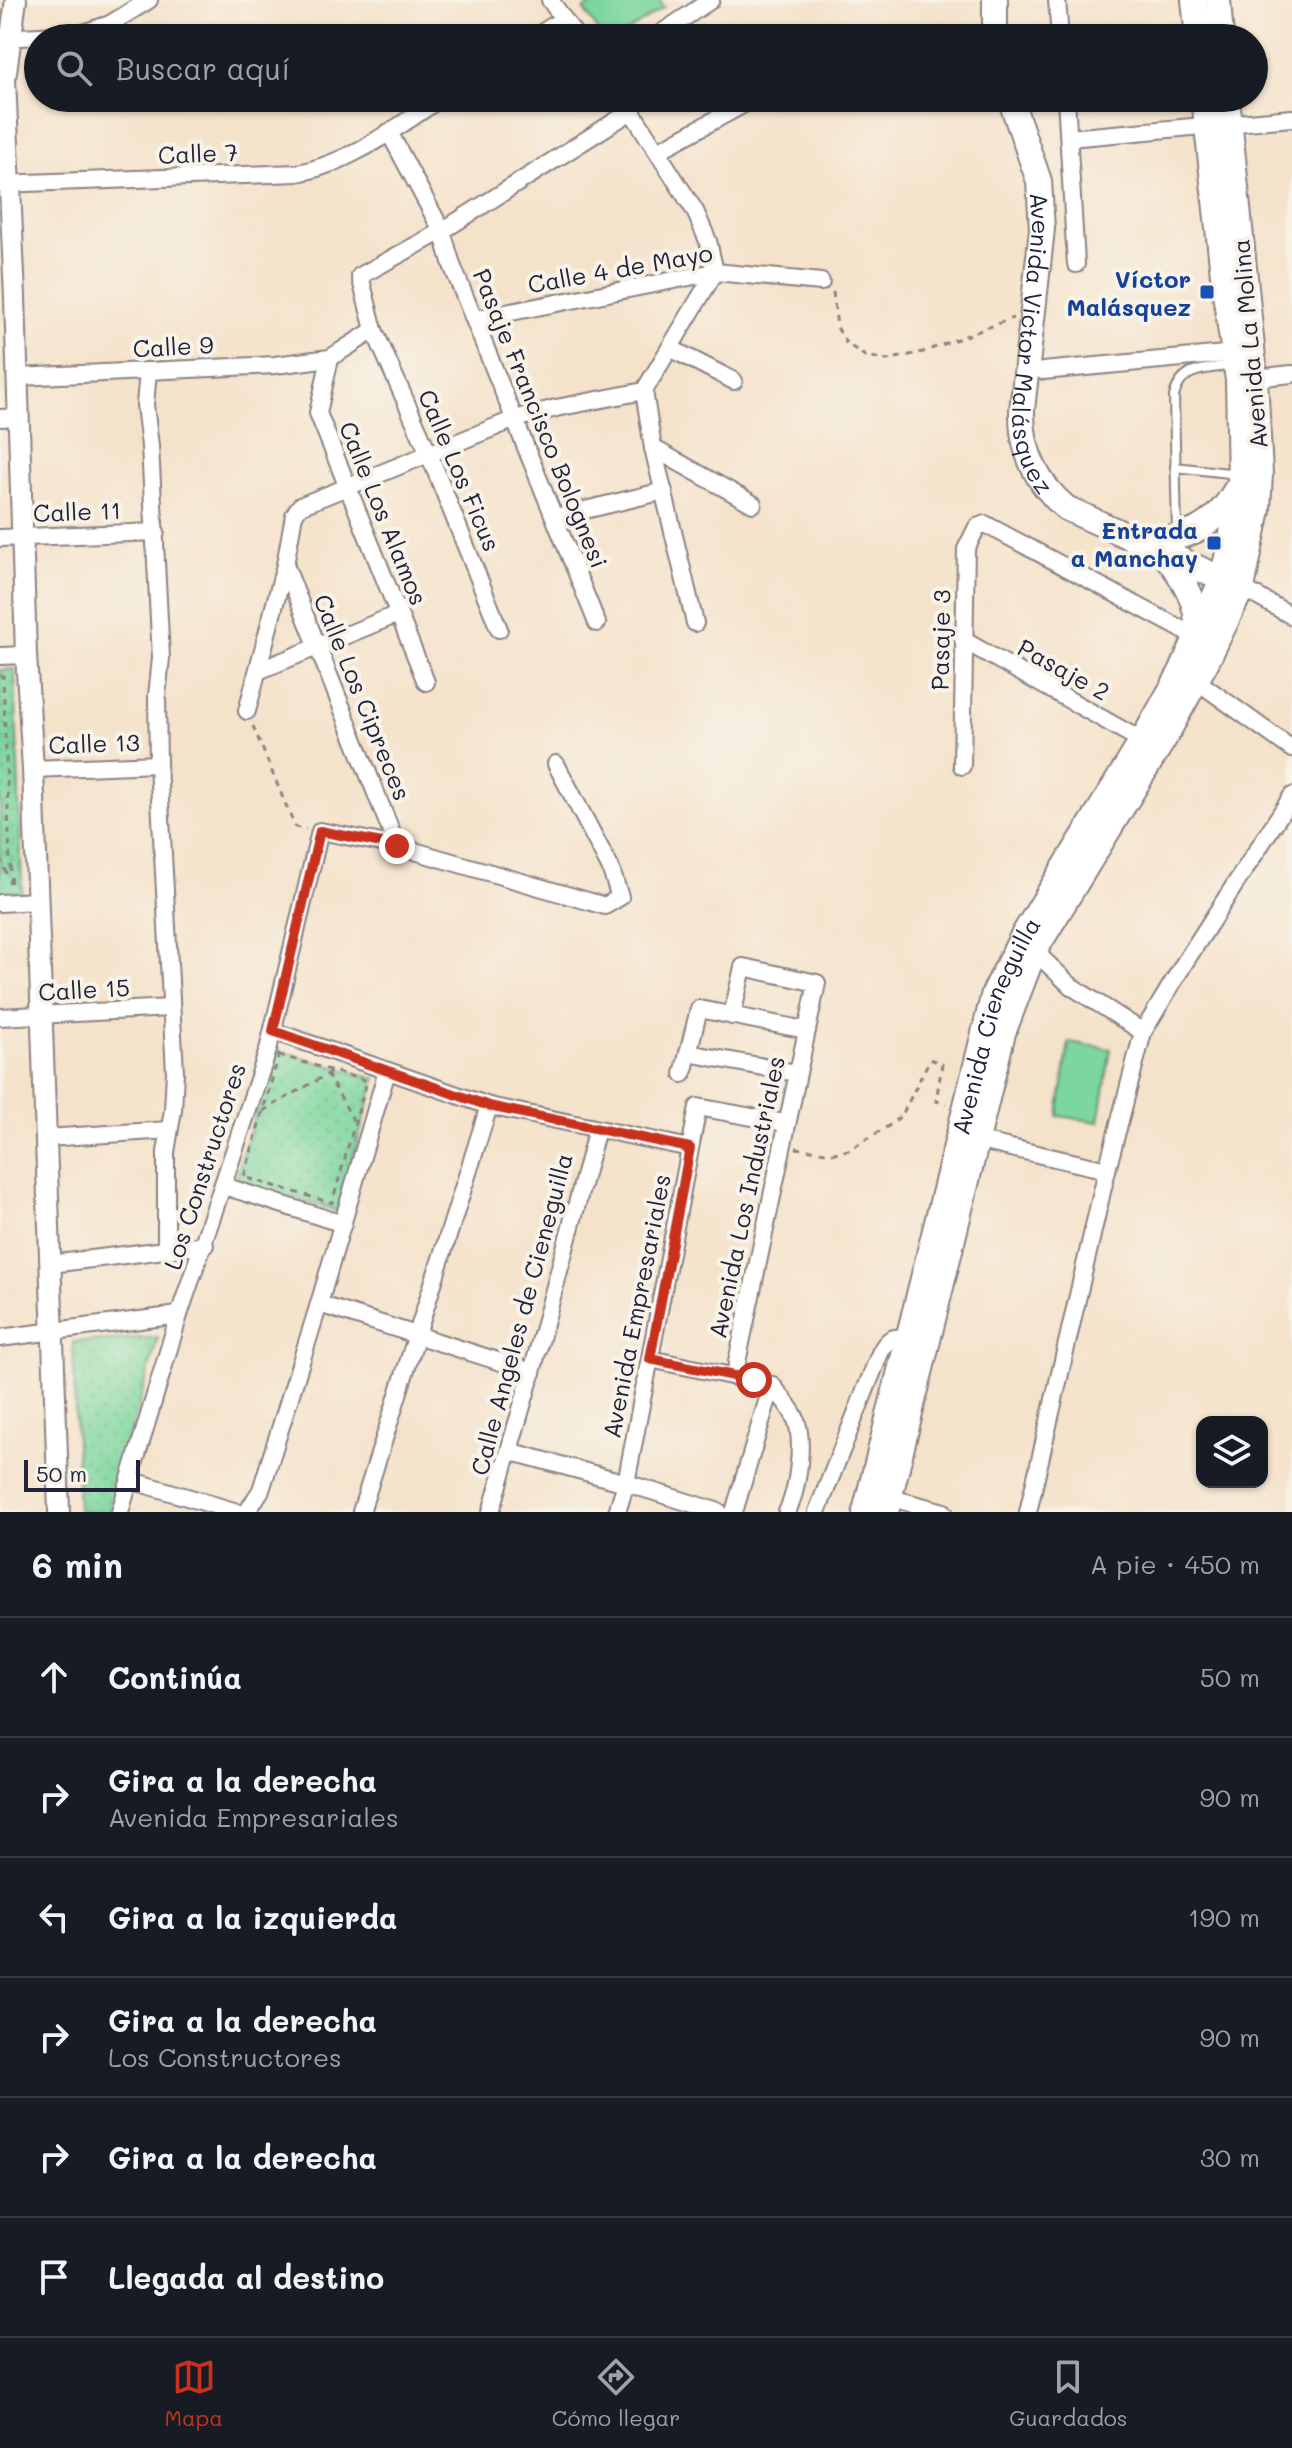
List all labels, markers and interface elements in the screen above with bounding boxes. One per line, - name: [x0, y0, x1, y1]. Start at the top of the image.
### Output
- search box: [24, 24, 1268, 112]
- icon: search: [52, 46, 96, 90]
- text: Buscar aquí: [116, 48, 290, 88]
- street label: Calle 7: [157, 136, 239, 170]
- street label: Avenida Victor Malásquez: [1006, 191, 1061, 500]
- street label: Calle 4 de Mayo: [525, 236, 715, 300]
- street label: Avenida La Molina: [1224, 238, 1274, 450]
- place label: Víctor Malásquez: [1066, 263, 1191, 322]
- street label: Pasaje Francisco Bolognesi: [467, 264, 615, 572]
- marker: Víctor Malásquez: [1198, 283, 1216, 301]
- street label: Calle 9: [132, 328, 214, 364]
- street label: Calle Los Ficus: [412, 385, 508, 555]
- street label: Calle Los Alamos: [333, 417, 435, 609]
- street label: Calle 11: [32, 494, 122, 528]
- place label: Entrada a Manchay: [1071, 514, 1198, 573]
- marker: Entrada a Manchay: [1205, 534, 1223, 552]
- street label: Calle Los Cipreces: [307, 589, 419, 805]
- street label: Pasaje 3: [924, 589, 956, 691]
- street label: Pasaje 2: [1013, 631, 1115, 707]
- street label: Calle 13: [48, 726, 140, 760]
- route end: [379, 828, 415, 864]
- street label: Avenida Cieneguilla: [944, 911, 1046, 1138]
- street label: Calle 15: [38, 971, 130, 1007]
- street label: Avenida Los Industriales: [701, 1053, 791, 1341]
- street label: Los Constructores: [156, 1059, 252, 1273]
- street label: Calle Angeles de Cieneguilla: [463, 1150, 579, 1478]
- street label: Avenida Empresariales: [595, 1171, 677, 1441]
- route start: [736, 1362, 772, 1398]
- map controls: [1196, 1416, 1268, 1488]
- button: layers: [1196, 1416, 1268, 1488]
- scale bar: [24, 1456, 140, 1492]
- text: 50 m: [36, 1459, 87, 1488]
- text: 6 min: [32, 1542, 123, 1587]
- text: A pie · 450 m: [1090, 1547, 1260, 1581]
- icon: ahead: [32, 1655, 76, 1699]
- text: Continúa: [108, 1657, 242, 1697]
- text: 50 m: [1200, 1660, 1260, 1694]
- text: Gira a la derecha: [108, 1760, 377, 1800]
- icon: right: [32, 1775, 76, 1819]
- text: 90 m: [1200, 1780, 1260, 1814]
- text: Avenida Empresariales: [108, 1800, 399, 1834]
- icon: left: [32, 1895, 76, 1939]
- text: Gira a la izquierda: [108, 1897, 397, 1937]
- text: 190 m: [1188, 1900, 1260, 1934]
- text: Gira a la derecha: [108, 2000, 377, 2040]
- icon: right: [32, 2015, 76, 2059]
- text: 90 m: [1200, 2020, 1260, 2054]
- text: Los Constructores: [108, 2040, 342, 2074]
- icon: right: [32, 2135, 76, 2179]
- text: Gira a la derecha: [108, 2137, 377, 2177]
- text: 30 m: [1200, 2140, 1260, 2174]
- icon: arrive: [32, 2255, 76, 2299]
- text: Llegada al destino: [108, 2257, 384, 2297]
- tab: Mapa: [164, 2355, 223, 2432]
- tab: Cómo llegar: [552, 2355, 680, 2432]
- tab: Guardados: [1009, 2355, 1128, 2432]

